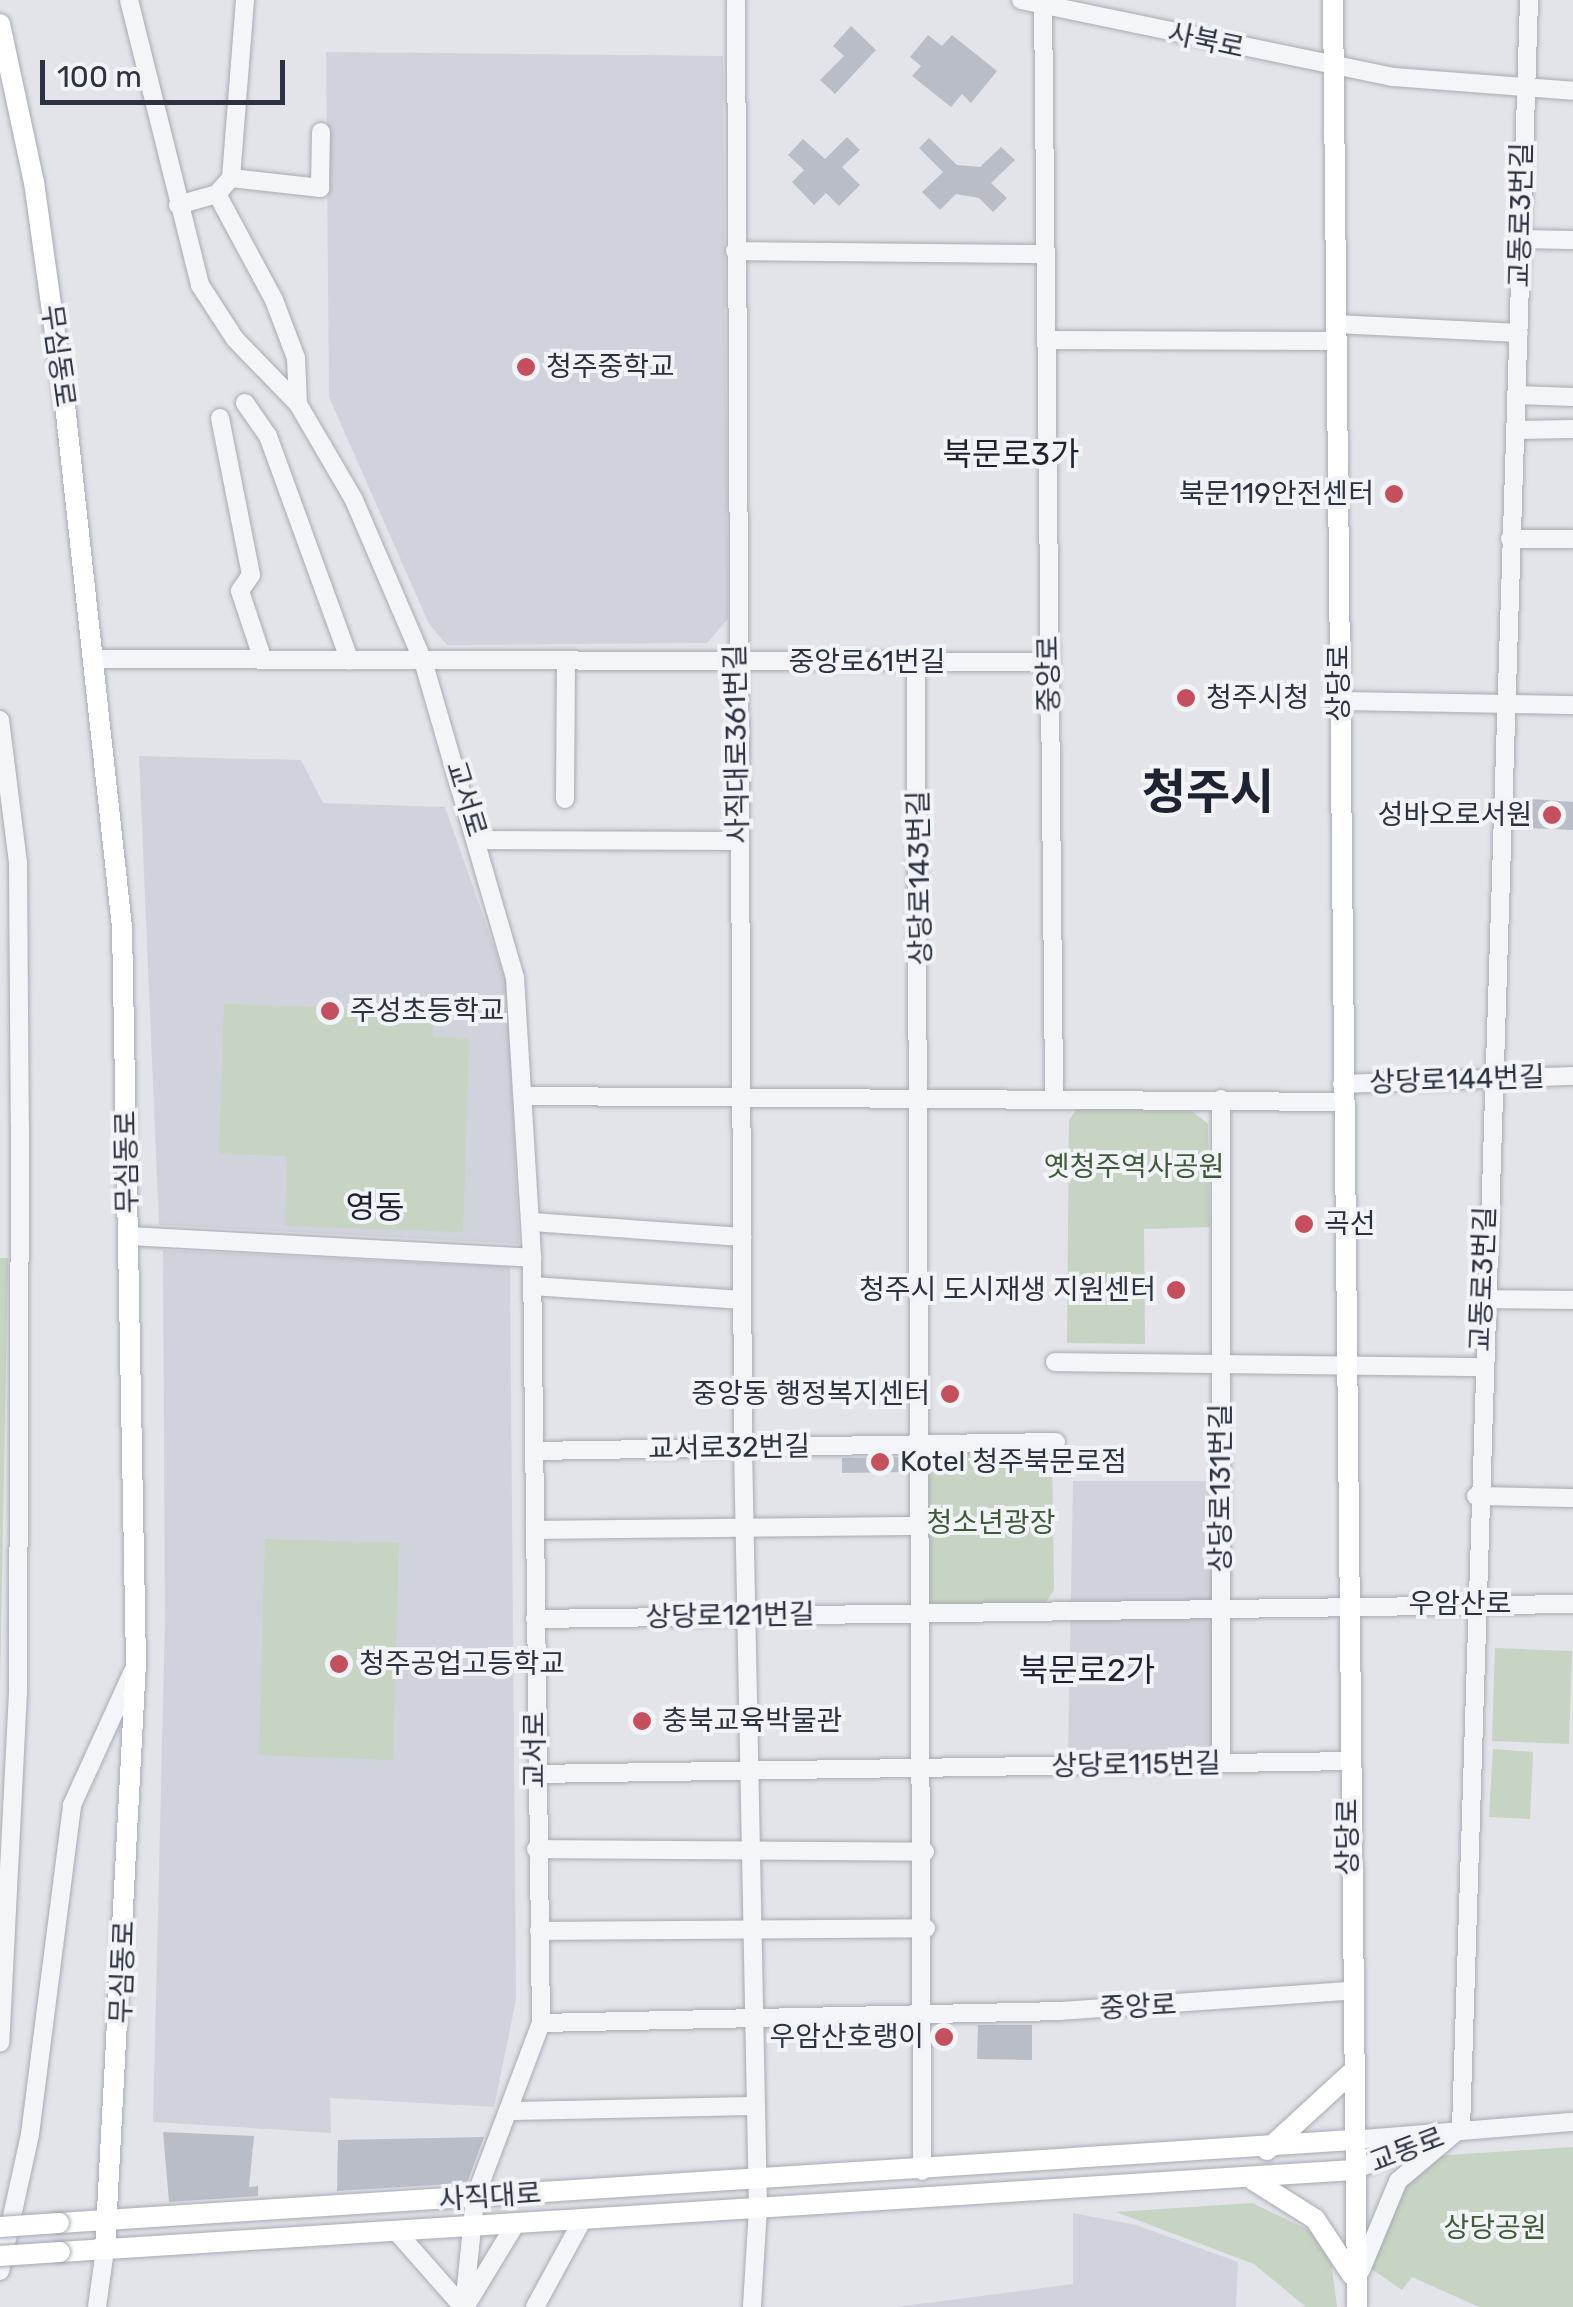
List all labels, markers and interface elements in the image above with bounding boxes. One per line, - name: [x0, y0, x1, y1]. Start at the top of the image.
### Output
- street label: 사북로: [1165, 17, 1247, 65]
- scale bar: [45, 40, 290, 102]
- text: 100 m: [57, 59, 142, 95]
- street label: 교동로3번길: [1503, 142, 1539, 288]
- street label: 무심동로: [34, 303, 82, 409]
- place label: 청주중학교: [546, 350, 675, 384]
- marker: 청주중학교: [515, 356, 537, 378]
- district label: 북문로3가: [943, 435, 1079, 473]
- place label: 북문119안전센터: [1179, 477, 1374, 511]
- marker: 북문119안전센터: [1383, 483, 1405, 505]
- street label: 중앙로: [1032, 635, 1066, 713]
- street label: 사직대로361번길: [718, 644, 756, 844]
- street label: 상당로: [1322, 644, 1356, 722]
- street label: 중앙로61번길: [789, 645, 945, 679]
- place label: 청주시청: [1206, 681, 1309, 715]
- marker: 청주시청: [1175, 687, 1197, 709]
- street label: 교서로: [439, 757, 493, 841]
- district label: 청주시: [1142, 764, 1274, 822]
- street label: 상당로143번길: [902, 790, 938, 966]
- place label: 성바오로서원: [1377, 798, 1532, 832]
- marker: 성바오로서원: [1541, 804, 1563, 826]
- place label: 주성초등학교: [350, 994, 505, 1028]
- marker: 주성초등학교: [319, 1000, 341, 1022]
- street label: 상당로144번길: [1369, 1060, 1545, 1100]
- street label: 무심동로: [109, 1110, 145, 1214]
- park label: 옛청주역사공원: [1044, 1150, 1224, 1184]
- district label: 영동: [346, 1188, 404, 1226]
- street label: 교동로3번길: [1464, 1206, 1502, 1352]
- place label: 곡선: [1324, 1207, 1376, 1241]
- marker: 곡선: [1293, 1213, 1315, 1235]
- place label: 청주시 도시재생 지원센터: [859, 1273, 1156, 1307]
- marker: 청주시 도시재생 지원센터: [1165, 1279, 1187, 1301]
- place label: 중앙동 행정복지센터: [691, 1377, 930, 1411]
- marker: 중앙동 행정복지센터: [939, 1383, 961, 1405]
- street label: 상당로131번길: [1204, 1403, 1238, 1573]
- street label: 교서로32번길: [648, 1430, 810, 1466]
- place label: Kotel 청주북문로점: [900, 1445, 1127, 1479]
- marker: Kotel 청주북문로점: [869, 1451, 891, 1473]
- park label: 청소년광장: [927, 1506, 1055, 1540]
- street label: 우암산로: [1408, 1587, 1512, 1621]
- street label: 상당로121번길: [645, 1598, 815, 1634]
- place label: 청주공업고등학교: [359, 1647, 565, 1681]
- district label: 북문로2가: [1019, 1651, 1155, 1689]
- marker: 청주공업고등학교: [328, 1653, 350, 1675]
- place label: 충북교육박물관: [662, 1704, 842, 1738]
- marker: 충북교육박물관: [631, 1710, 653, 1732]
- street label: 교서로: [518, 1711, 552, 1789]
- street label: 상당로115번길: [1051, 1747, 1221, 1783]
- street label: 상당로: [1331, 1798, 1365, 1876]
- street label: 무심동로: [104, 1920, 142, 2024]
- street label: 중앙로: [1099, 1988, 1177, 2026]
- place label: 우암산호랭이: [769, 2020, 924, 2054]
- marker: 우암산호랭이: [933, 2026, 955, 2048]
- street label: 교동로: [1365, 2120, 1449, 2180]
- street label: 사직대로: [437, 2177, 543, 2217]
- park label: 상당공원: [1443, 2211, 1547, 2245]

